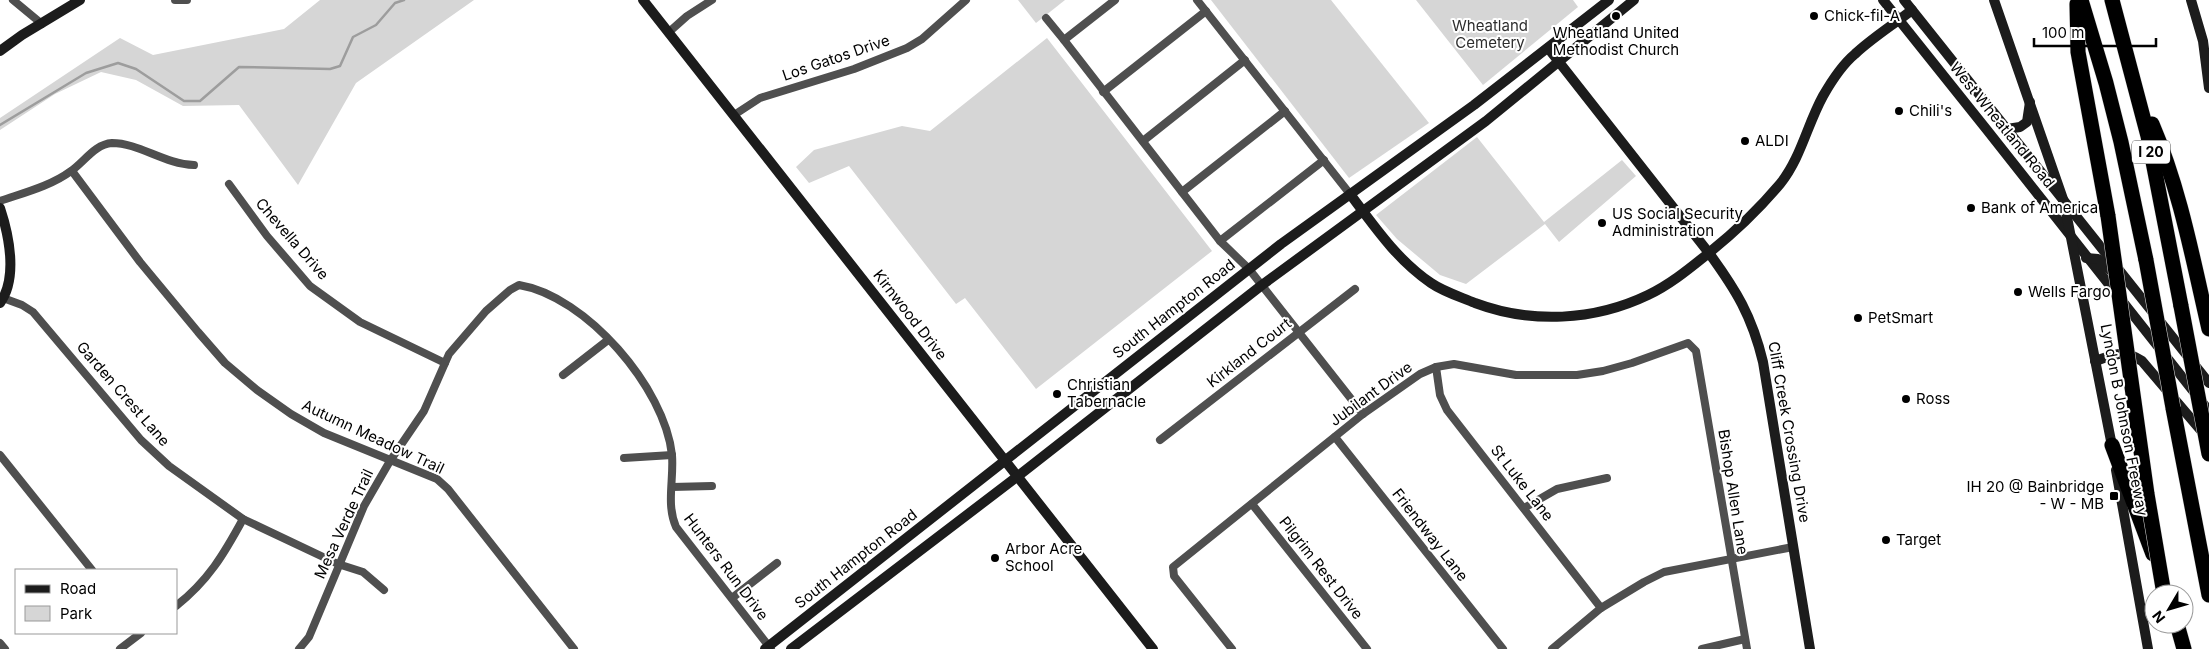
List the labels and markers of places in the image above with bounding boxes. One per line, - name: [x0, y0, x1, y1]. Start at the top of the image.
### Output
- place label: Chick-fil-A: [1824, 6, 1900, 25]
- marker: Wheatland United Methodist Church: [1610, 10, 1622, 22]
- marker: Chick-fil-A: [1808, 10, 1820, 22]
- place label: Wheatland United Methodist Church: [1553, 23, 1679, 59]
- place label: Chili's: [1909, 101, 1952, 120]
- marker: Chili's: [1893, 105, 1905, 117]
- place label: ALDI: [1755, 131, 1789, 150]
- marker: ALDI: [1739, 135, 1751, 147]
- place label: Bank of America: [1981, 198, 2098, 217]
- marker: Bank of America: [1965, 202, 1977, 214]
- place label: US Social Security Administration: [1612, 204, 1744, 240]
- marker: US Social Security Administration: [1596, 217, 1608, 229]
- place label: Wells Fargo: [2028, 282, 2111, 301]
- marker: Wells Fargo: [2012, 286, 2024, 298]
- place label: PetSmart: [1868, 308, 1933, 327]
- marker: PetSmart: [1852, 312, 1864, 324]
- place label: Christian Tabernacle: [1067, 375, 1146, 411]
- marker: Christian Tabernacle: [1051, 388, 1063, 400]
- place label: Ross: [1916, 389, 1950, 408]
- marker: Ross: [1900, 393, 1912, 405]
- place label: IH 20 @ Bainbridge - W - MB: [1967, 477, 2104, 513]
- marker: IH 20 @ Bainbridge - W - MB: [2108, 490, 2120, 502]
- place label: Target: [1896, 530, 1941, 549]
- marker: Target: [1880, 534, 1892, 546]
- place label: Arbor Acre School: [1005, 539, 1082, 575]
- marker: Arbor Acre School: [989, 552, 1001, 564]

